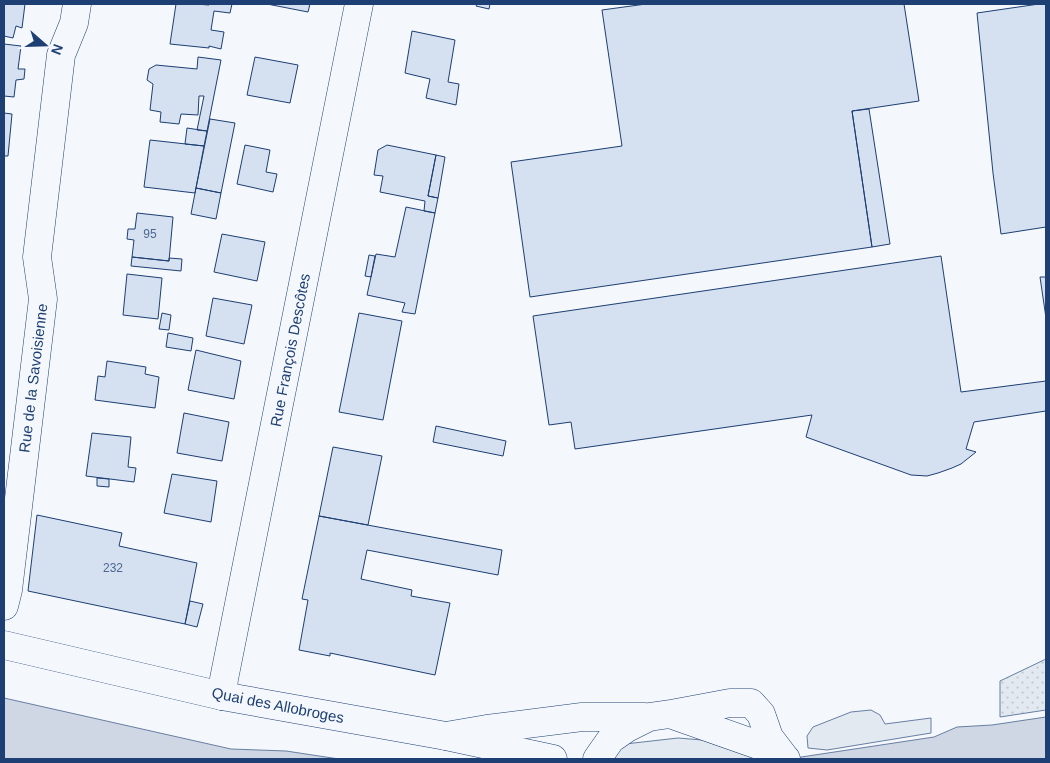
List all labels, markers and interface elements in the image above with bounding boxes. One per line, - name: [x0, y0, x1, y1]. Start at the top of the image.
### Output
- north arrow: [20, 20, 70, 70]
- text: N: [48, 42, 66, 57]
- house number: 95: [143, 227, 157, 241]
- street label: Rue François Descôtes: [267, 272, 313, 428]
- street label: Rue de la Savoisienne: [15, 302, 51, 454]
- house number: 232: [103, 561, 123, 575]
- street label: Quai des Allobroges: [210, 684, 346, 726]

